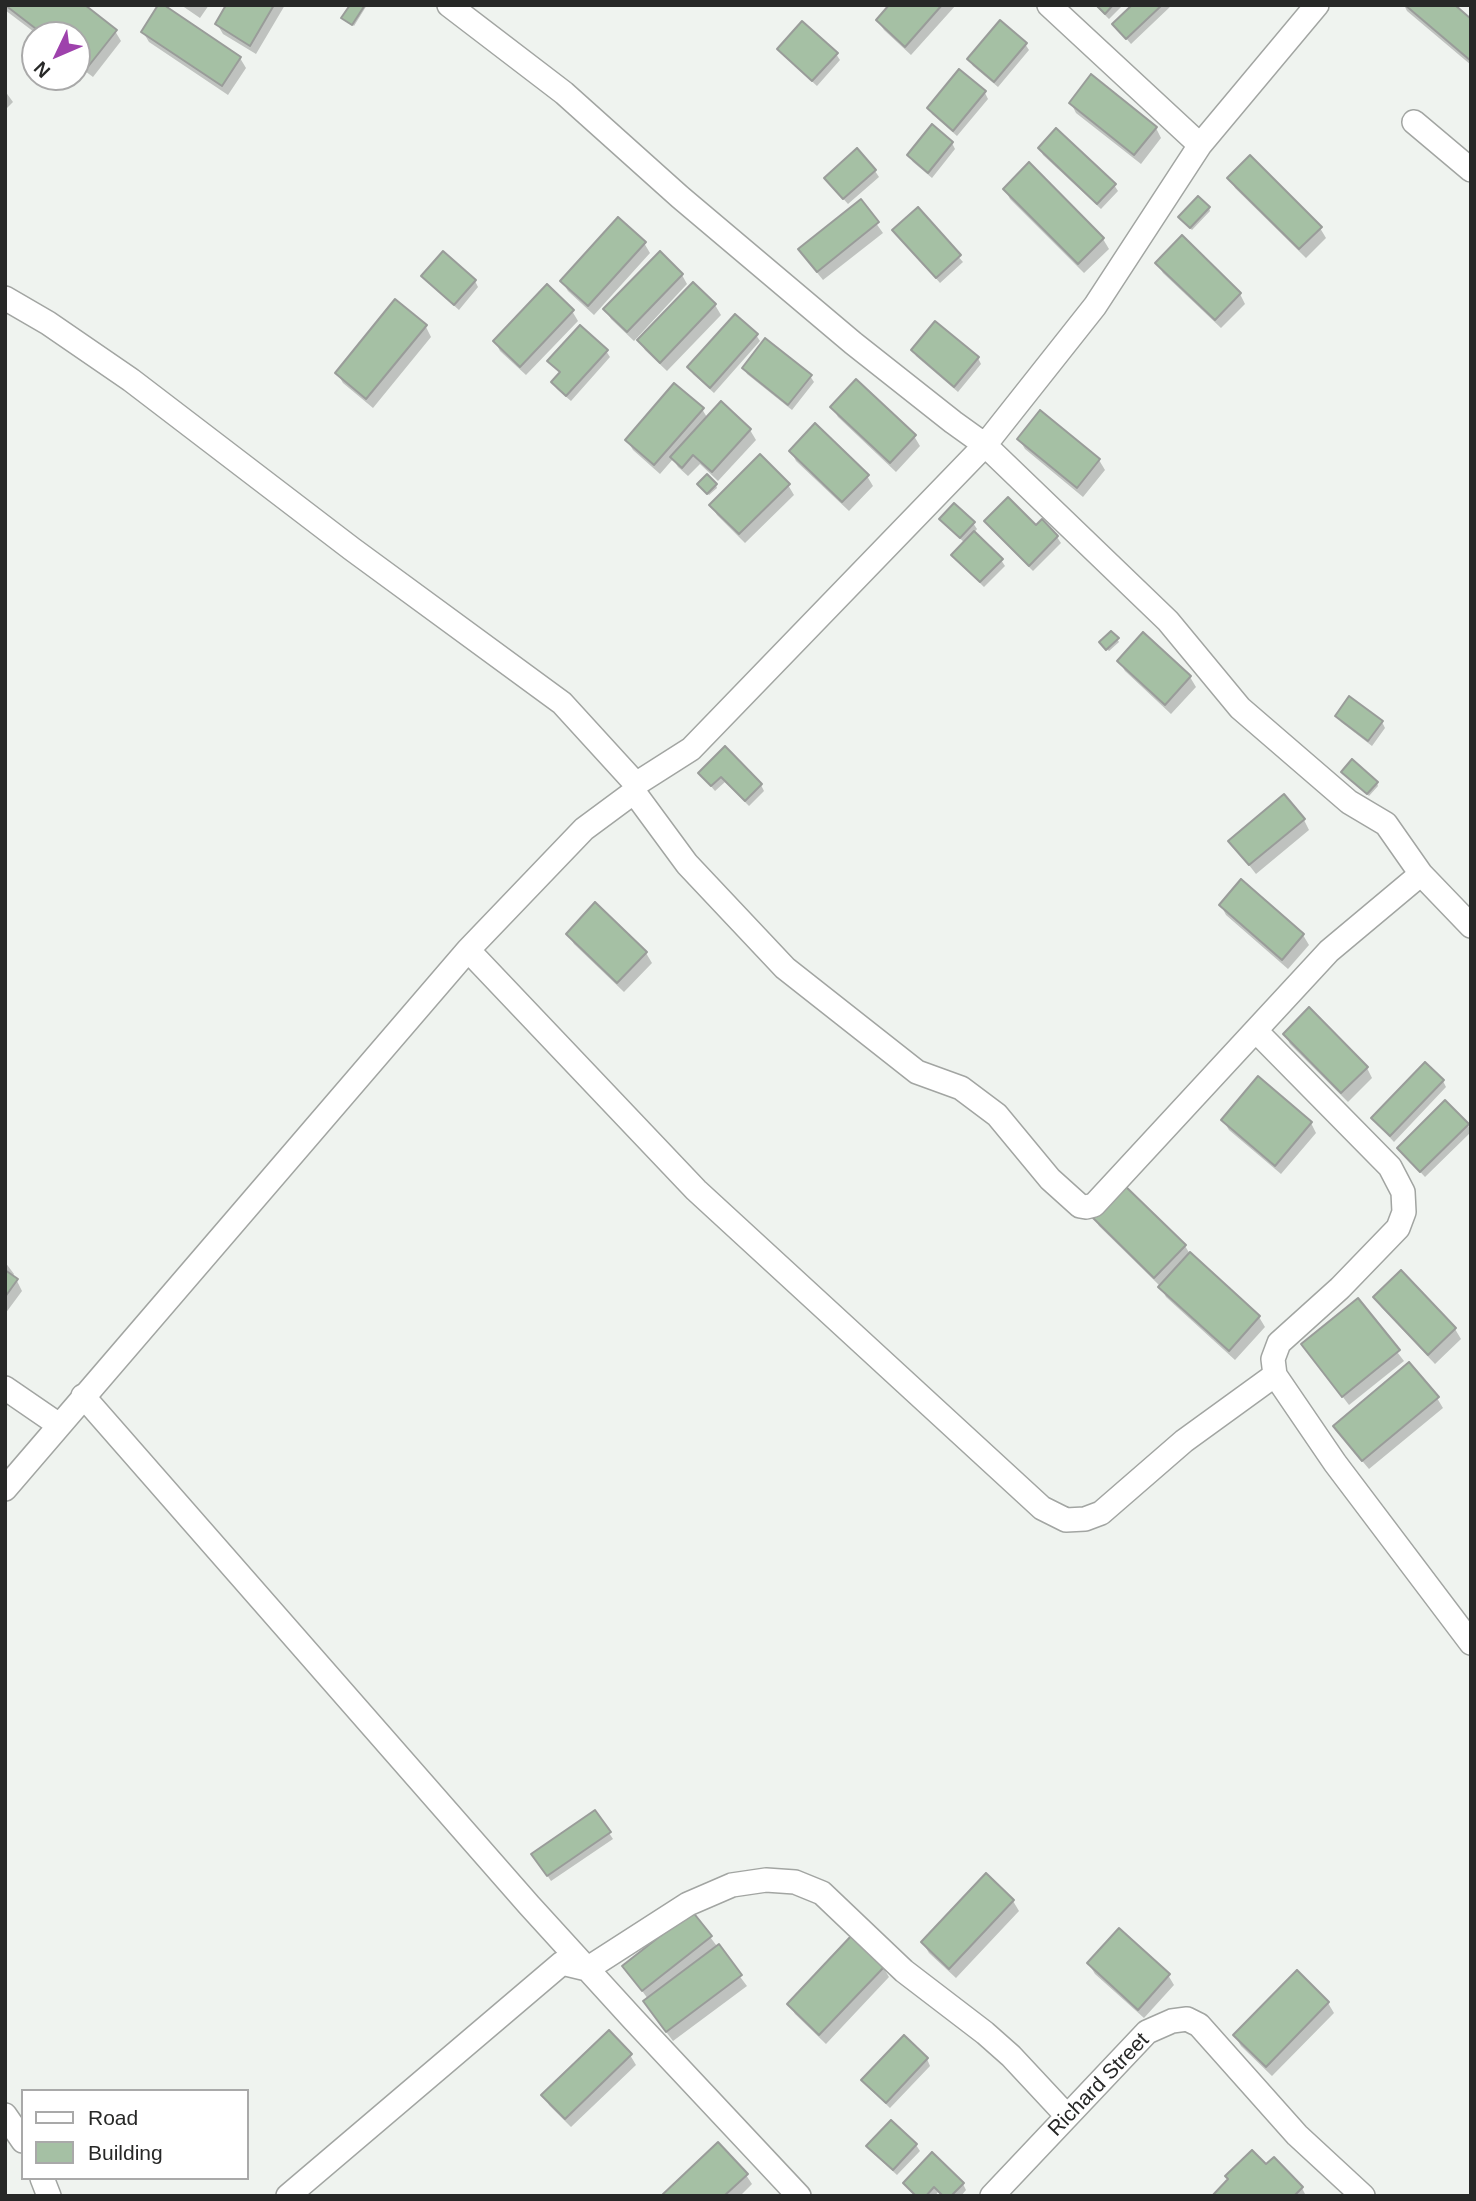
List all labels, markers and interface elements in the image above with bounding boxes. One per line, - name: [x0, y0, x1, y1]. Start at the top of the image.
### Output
- north arrow: [21, 21, 91, 91]
- text: N: [30, 57, 54, 82]
- street label: Richard Street: [1043, 2028, 1155, 2142]
- legend: [21, 2089, 248, 2180]
- text: Road: [88, 2106, 138, 2129]
- text: Building: [88, 2141, 163, 2164]

